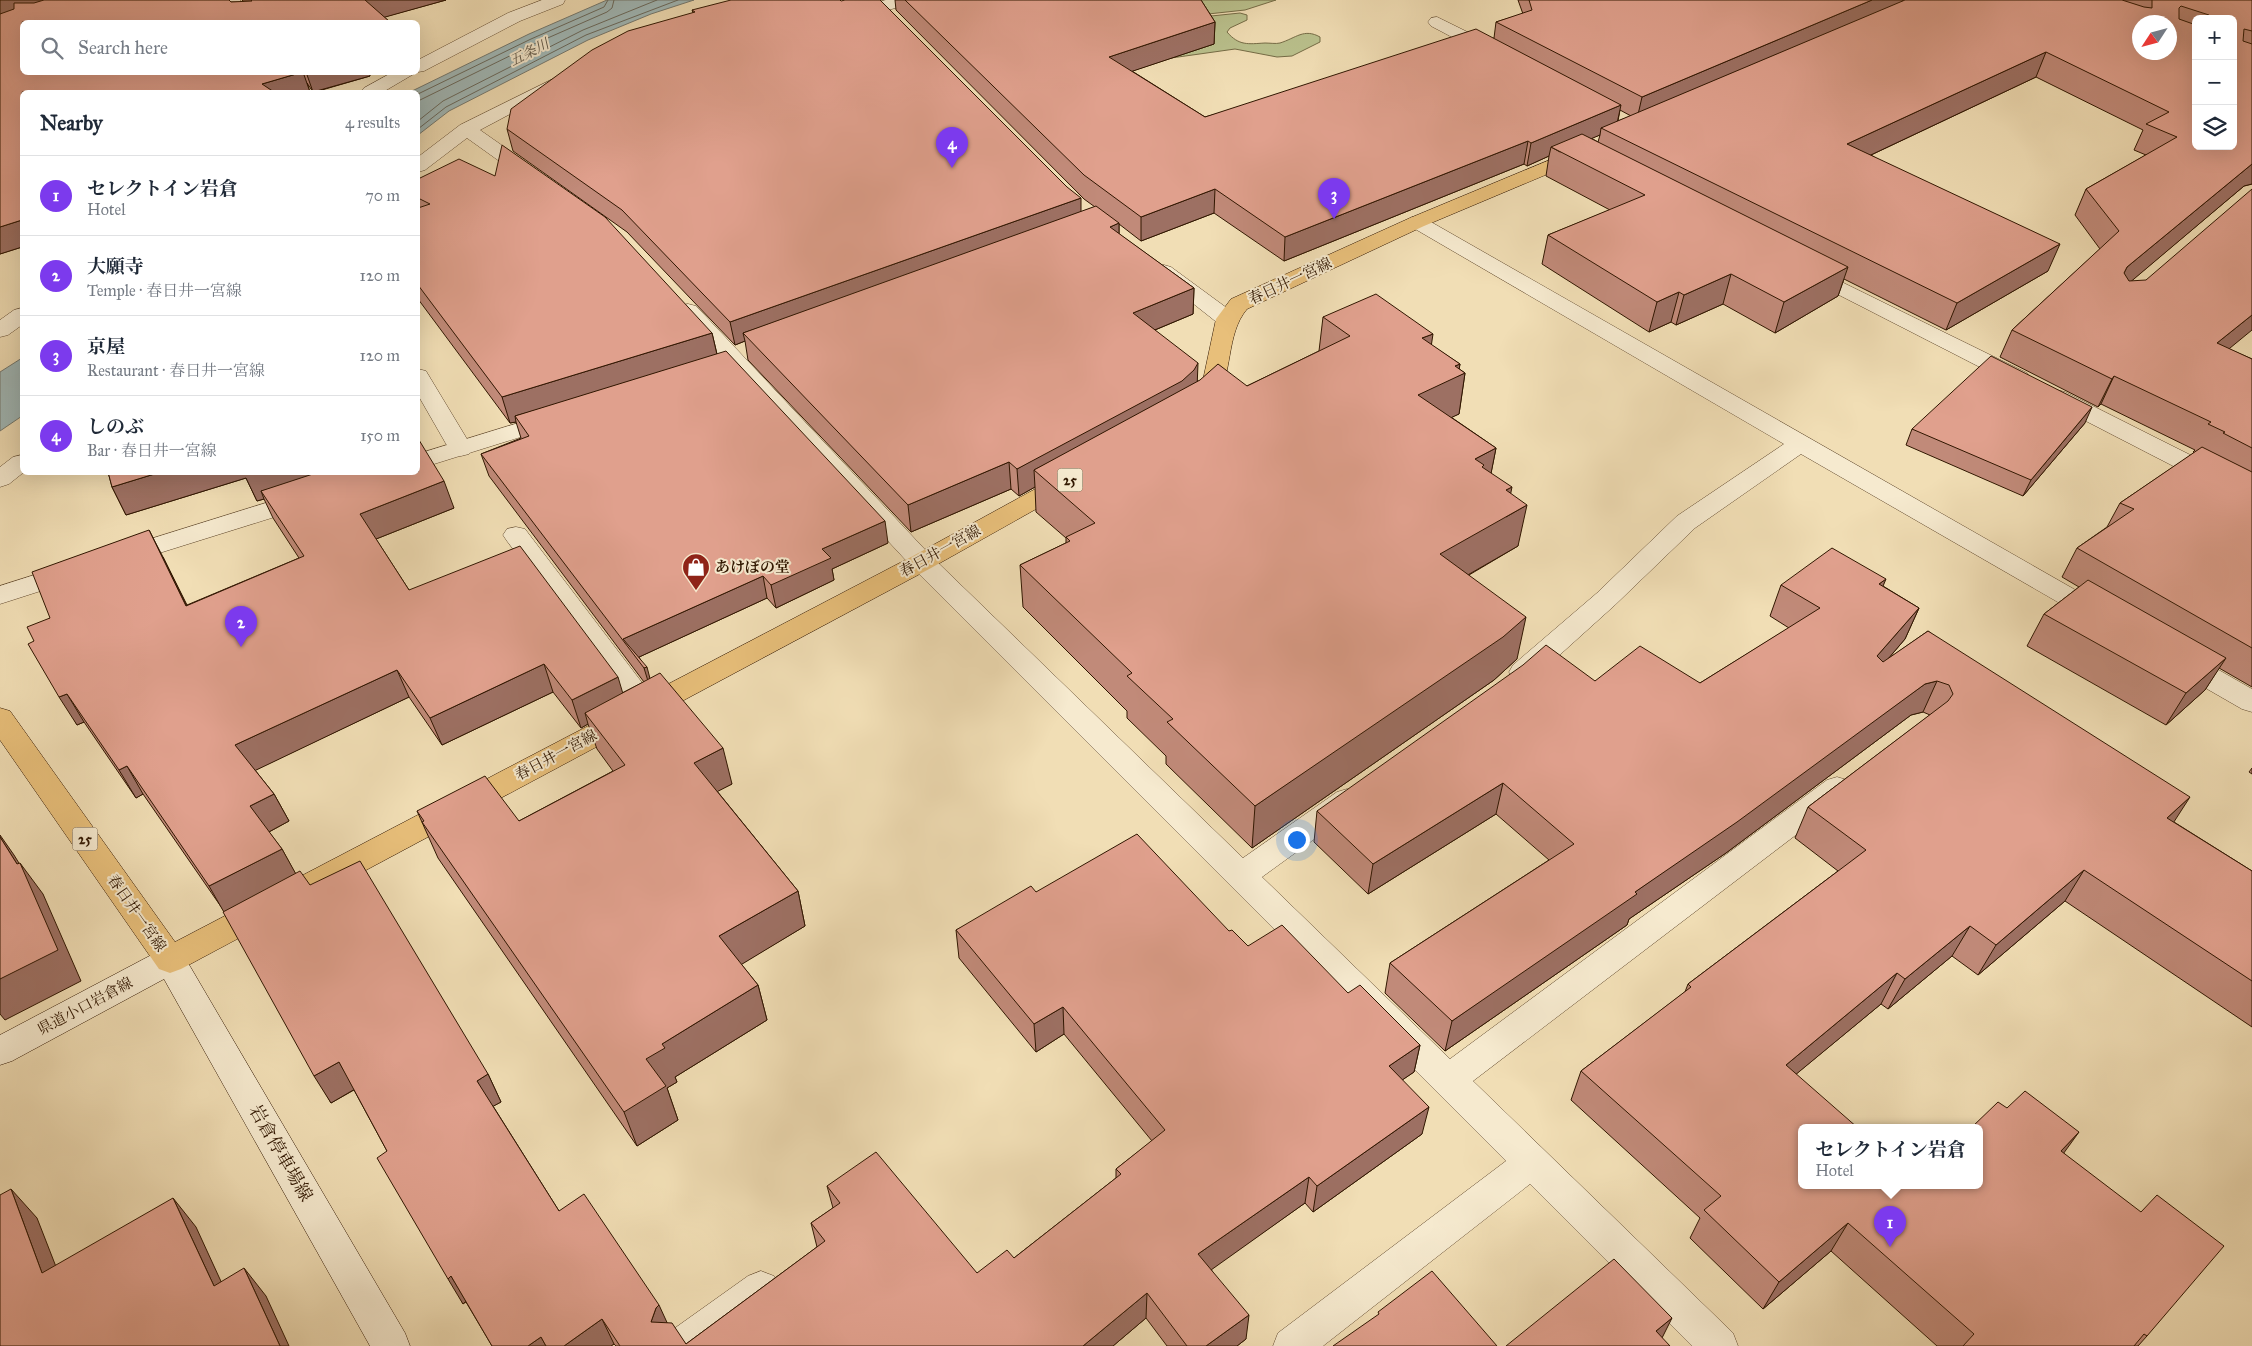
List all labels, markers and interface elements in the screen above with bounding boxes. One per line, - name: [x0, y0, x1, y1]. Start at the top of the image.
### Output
- north arrow: [2132, 15, 2177, 60]
- map controls: [2192, 15, 2237, 150]
- button: +: [2192, 15, 2237, 60]
- search box: [20, 20, 420, 75]
- icon: search: [38, 34, 66, 62]
- water label: 五条川: [507, 34, 554, 70]
- text: Search here: [78, 36, 168, 59]
- button: −: [2192, 60, 2237, 105]
- button: layers: [2192, 105, 2237, 150]
- text: Nearby: [40, 110, 103, 136]
- text: 4 results: [345, 113, 400, 132]
- pin: 4: [936, 127, 968, 168]
- text: セレクトイン岩倉: [87, 177, 238, 200]
- pin: 3: [1318, 178, 1350, 219]
- text: 1: [53, 186, 59, 205]
- text: 70 m: [365, 186, 400, 205]
- text: Hotel: [87, 200, 125, 219]
- street label: 春日井一宮線: [1245, 254, 1335, 308]
- text: 大願寺: [87, 255, 144, 278]
- text: 2: [52, 266, 60, 285]
- text: 120 m: [360, 266, 400, 285]
- text: Temple · 春日井一宮線: [87, 281, 242, 300]
- text: 京屋: [87, 335, 125, 358]
- text: 3: [53, 346, 59, 365]
- text: 120 m: [360, 346, 400, 365]
- text: Restaurant · 春日井一宮線: [87, 361, 265, 380]
- text: しのぶ: [87, 415, 144, 438]
- text: 4: [52, 426, 60, 445]
- text: 150 m: [360, 426, 400, 445]
- text: Bar · 春日井一宮線: [87, 441, 217, 460]
- road number: 25: [1058, 468, 1082, 492]
- street label: 春日井一宮線: [896, 521, 984, 581]
- shop icon: あけぼの堂: [681, 552, 711, 591]
- place label: あけぼの堂: [715, 558, 790, 576]
- pin: 2: [225, 606, 257, 647]
- street label: 春日井一宮線: [512, 726, 600, 784]
- your location: [1284, 827, 1310, 853]
- road number: 25: [72, 828, 98, 851]
- street label: 春日井一宮線: [104, 871, 170, 955]
- street label: 県道小口岩倉線: [34, 973, 136, 1039]
- street label: 岩倉停車場線: [244, 1101, 318, 1205]
- popup: [1798, 1124, 1983, 1189]
- text: セレクトイン岩倉: [1815, 1138, 1966, 1161]
- text: Hotel: [1815, 1161, 1854, 1180]
- pin: 1: [1874, 1206, 1906, 1247]

